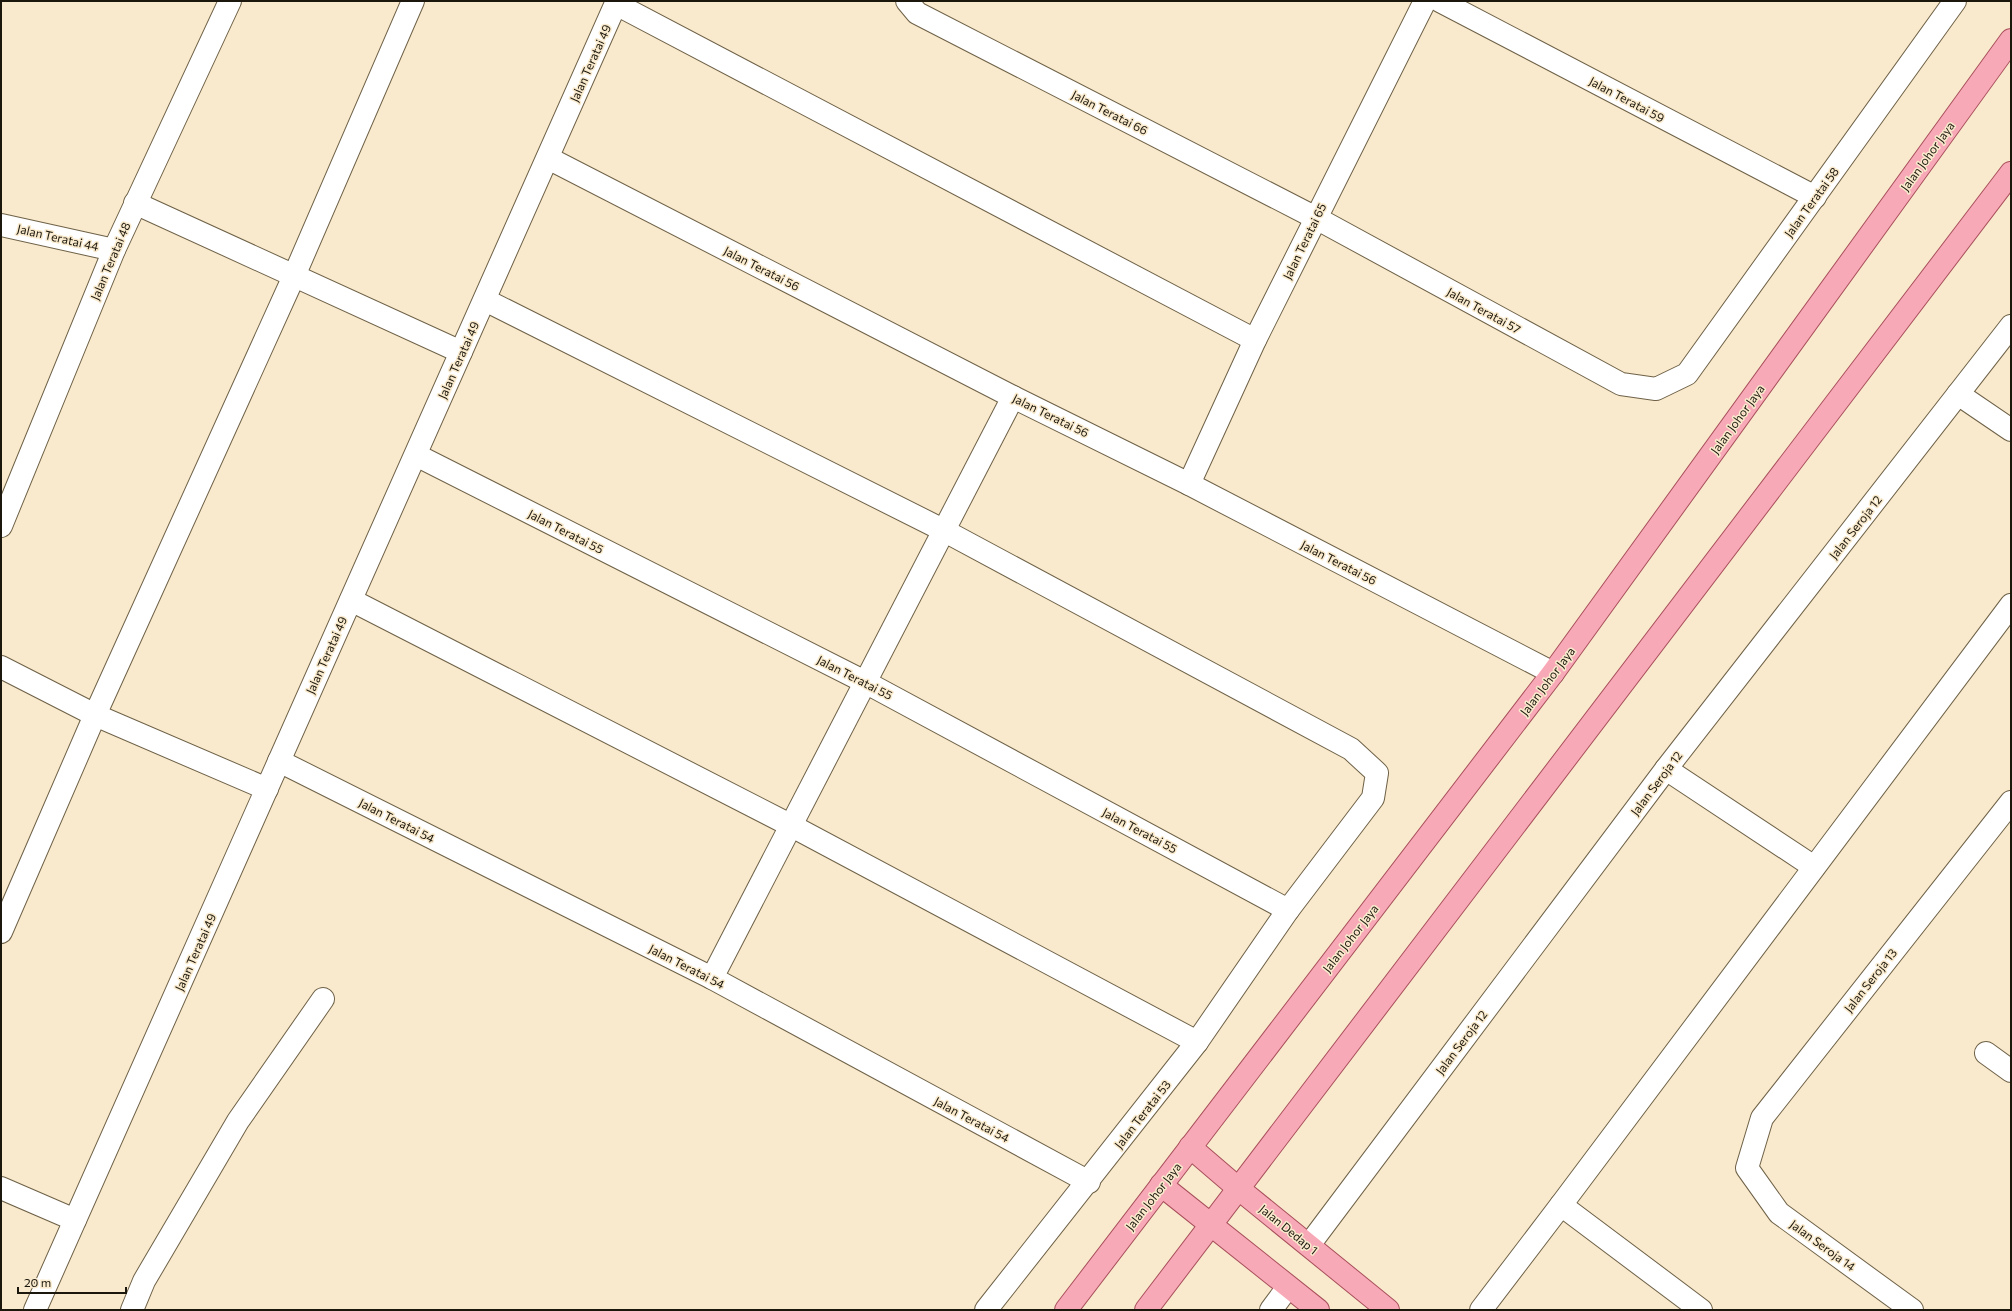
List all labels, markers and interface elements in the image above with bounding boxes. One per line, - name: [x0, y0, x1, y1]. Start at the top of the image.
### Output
- street label: Jalan Teratai 49: [567, 22, 614, 104]
- street label: Jalan Teratai 59: [1587, 73, 1667, 126]
- street label: Jalan Teratai 66: [1069, 87, 1150, 138]
- street label: Jalan Johor Jaya: [1897, 119, 1958, 194]
- street label: Jalan Teratai 58: [1781, 164, 1842, 240]
- street label: Jalan Teratai 65: [1279, 201, 1329, 282]
- street label: Jalan Teratai 48: [87, 220, 134, 302]
- street label: Jalan Teratai 44: [16, 221, 100, 254]
- street label: Jalan Teratai 56: [721, 243, 802, 294]
- street label: Jalan Teratai 57: [1444, 284, 1523, 337]
- street label: Jalan Teratai 49: [435, 319, 482, 401]
- street label: Jalan Johor Jaya: [1707, 382, 1768, 457]
- street label: Jalan Teratai 56: [1010, 390, 1091, 440]
- street label: Jalan Seroja 12: [1826, 492, 1885, 562]
- street label: Jalan Teratai 55: [526, 506, 606, 557]
- street label: Jalan Teratai 56: [1298, 537, 1379, 588]
- street label: Jalan Teratai 49: [303, 614, 350, 696]
- street label: Jalan Johor Jaya: [1517, 644, 1578, 719]
- street label: Jalan Teratai 55: [815, 652, 895, 703]
- street label: Jalan Seroja 12: [1627, 748, 1686, 818]
- street label: Jalan Teratai 54: [356, 795, 437, 846]
- street label: Jalan Teratai 55: [1100, 804, 1180, 857]
- street label: Jalan Johor Jaya: [1319, 901, 1382, 975]
- street label: Jalan Teratai 49: [172, 911, 219, 993]
- street label: Jalan Teratai 54: [646, 941, 727, 992]
- street label: Jalan Seroja 13: [1841, 945, 1900, 1015]
- street label: Jalan Seroja 12: [1432, 1007, 1491, 1077]
- street label: Jalan Teratai 53: [1111, 1077, 1174, 1151]
- street label: Jalan Teratai 54: [932, 1093, 1012, 1146]
- street label: Jalan Johor Jaya: [1122, 1159, 1185, 1233]
- street label: Jalan Dedap 1: [1256, 1201, 1321, 1258]
- street label: Jalan Seroja 14: [1787, 1217, 1858, 1274]
- scale bar: [18, 1269, 126, 1295]
- text: 20 m: [24, 1275, 51, 1289]

